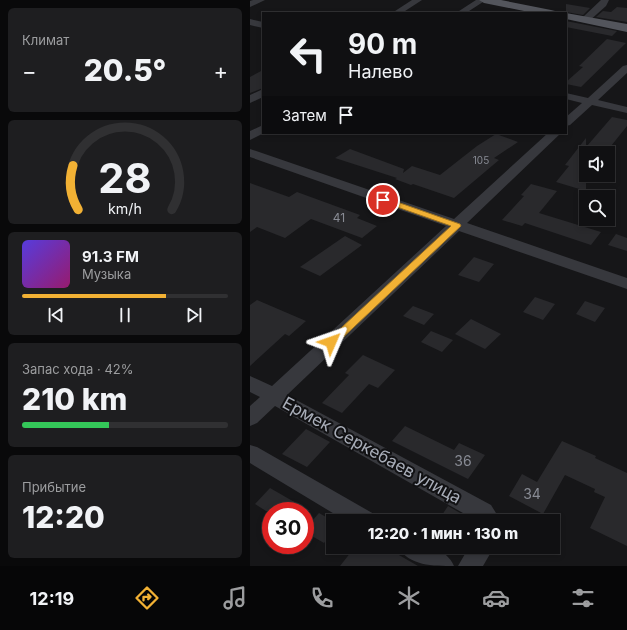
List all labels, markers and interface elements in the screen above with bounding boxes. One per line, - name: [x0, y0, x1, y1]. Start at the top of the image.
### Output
- text: 90 m: [348, 27, 417, 61]
- icon: left: [282, 28, 334, 80]
- text: Климат: [22, 32, 69, 48]
- text: 20.5°: [84, 52, 166, 88]
- text: −: [22, 58, 37, 84]
- text: +: [213, 58, 228, 84]
- text: Налево: [348, 61, 413, 82]
- icon: arrive: [335, 104, 357, 126]
- text: Затем: [282, 106, 327, 125]
- map controls: [579, 146, 615, 226]
- button: sound: [579, 146, 615, 182]
- text: 28: [98, 152, 152, 202]
- house number: 105: [473, 154, 489, 166]
- pin: [366, 183, 400, 217]
- icon: arrive: [372, 189, 394, 211]
- button: search: [579, 190, 615, 226]
- text: km/h: [108, 199, 142, 216]
- house number: 41: [333, 210, 345, 225]
- text: 91.3 FM: [82, 247, 139, 266]
- text: Музыка: [82, 266, 131, 282]
- icon: previous: [45, 304, 67, 326]
- icon: pause: [114, 304, 136, 326]
- icon: next: [183, 304, 205, 326]
- position arrow: [310, 321, 352, 363]
- text: Запас хода · 42%: [22, 361, 134, 377]
- text: 210 km: [22, 381, 127, 417]
- street label: Ермек Серкебаев улица: [279, 392, 465, 508]
- house number: 36: [454, 452, 472, 469]
- text: Прибытие: [22, 479, 86, 495]
- house number: 34: [523, 485, 541, 502]
- text: 12:20: [22, 499, 105, 535]
- speed limit sign: 30: [262, 502, 314, 554]
- text: 12:20 · 1 мин · 130 m: [368, 524, 518, 543]
- icon: directions: [133, 584, 161, 612]
- icon: music: [221, 584, 249, 612]
- icon: phone: [308, 584, 336, 612]
- icon: climate: [395, 584, 423, 612]
- icon: car: [482, 584, 510, 612]
- icon: filters: [569, 584, 597, 612]
- text: 12:19: [30, 588, 74, 609]

